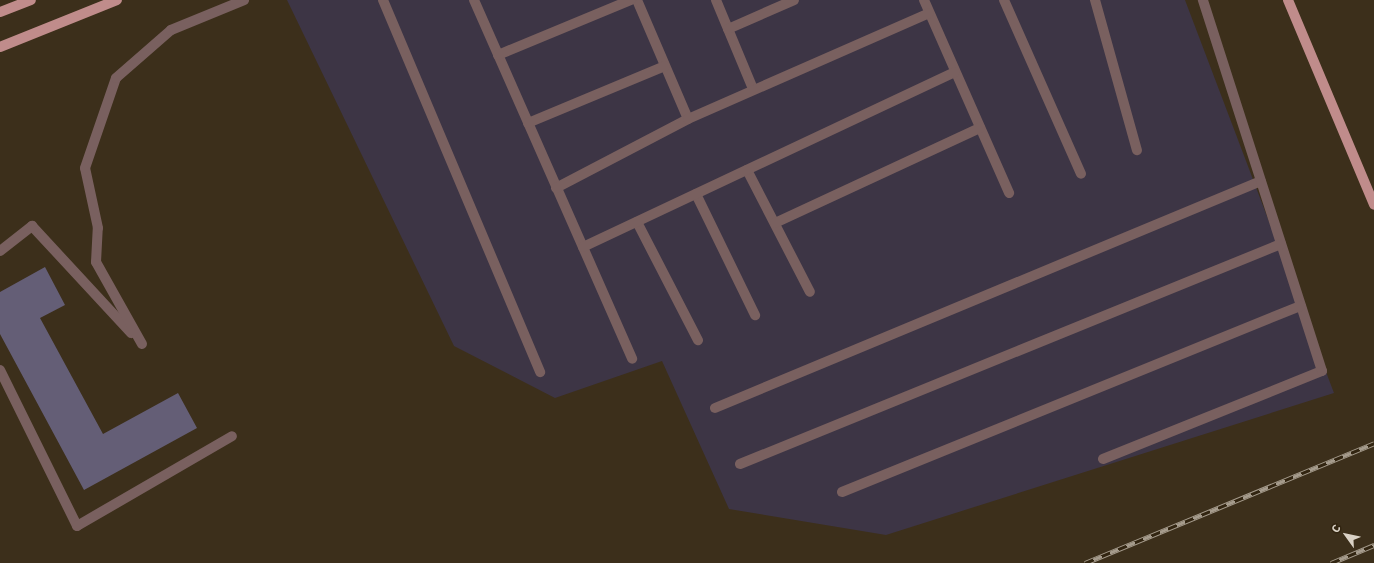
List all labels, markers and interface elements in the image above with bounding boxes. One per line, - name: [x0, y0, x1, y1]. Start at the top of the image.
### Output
- north arrow: [1326, 515, 1366, 555]
- text: С: [1328, 522, 1344, 535]

